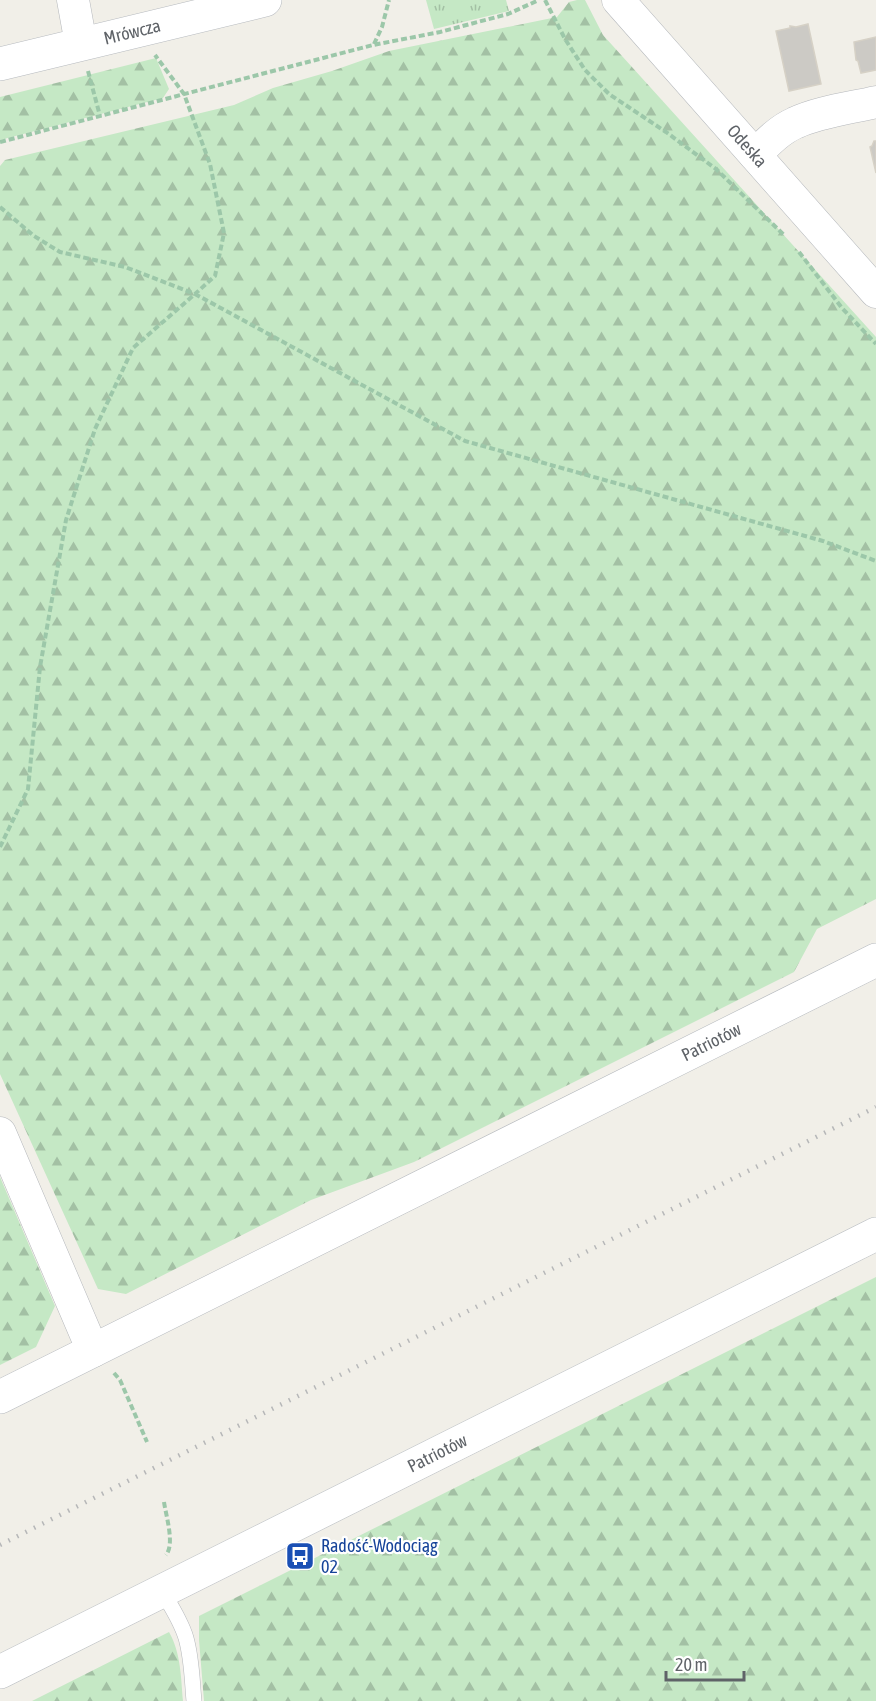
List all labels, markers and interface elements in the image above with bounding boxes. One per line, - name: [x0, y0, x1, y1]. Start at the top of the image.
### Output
- street label: Mrówcza: [102, 15, 163, 49]
- street label: Odeska: [723, 120, 772, 171]
- street label: Patriotów: [678, 1018, 745, 1065]
- street label: Patriotów: [404, 1429, 471, 1477]
- place label: Radość-Wodociąg 02: [321, 1535, 438, 1577]
- bus stop icon: Radość-Wodociąg 02: [284, 1540, 316, 1572]
- scale bar: [666, 1644, 744, 1682]
- text: 20 m: [675, 1654, 707, 1675]

